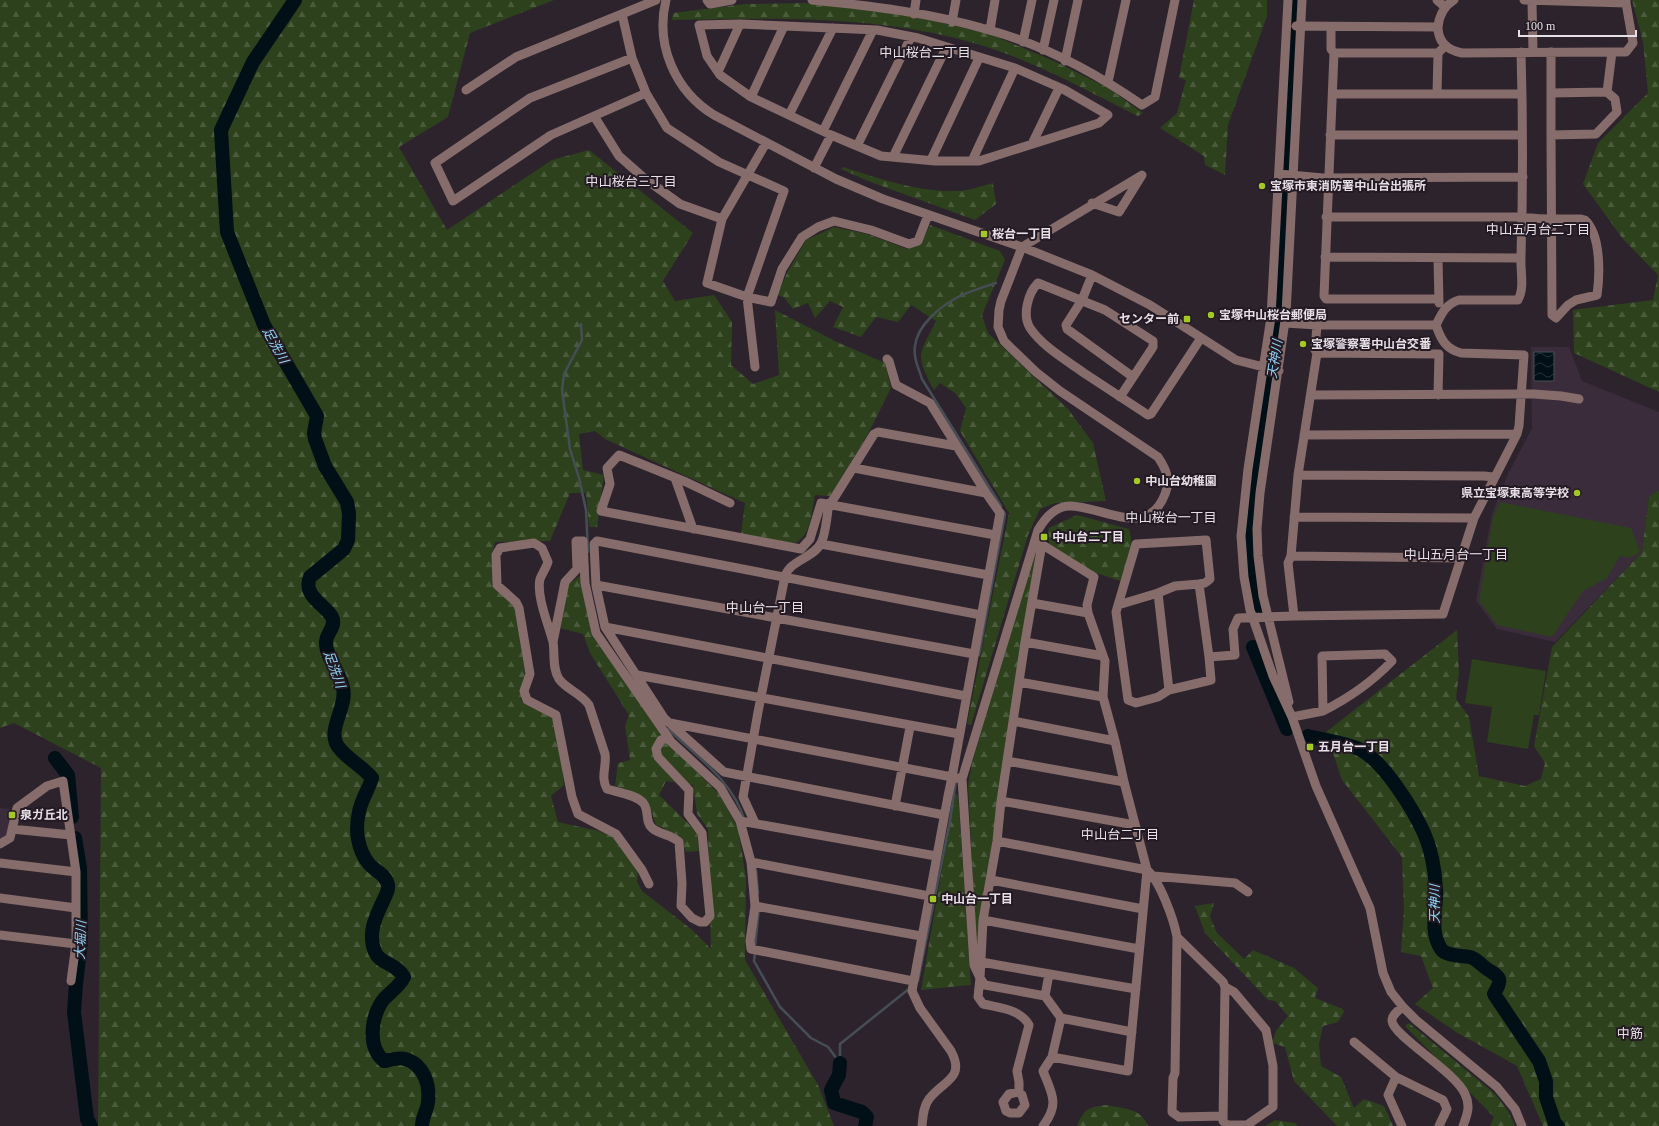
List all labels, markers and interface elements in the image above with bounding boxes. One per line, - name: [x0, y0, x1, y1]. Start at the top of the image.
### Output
- scale bar: [1519, 12, 1636, 38]
- text: 100 m: [1525, 19, 1556, 33]
- district label: 中山桜台二丁目: [879, 45, 971, 60]
- district label: 中山桜台三丁目: [585, 174, 677, 189]
- place label: 宝塚市東消防署中山台出張所: [1270, 179, 1426, 193]
- marker: 宝塚市東消防署中山台出張所: [1257, 181, 1267, 191]
- district label: 中山五月台二丁目: [1486, 222, 1590, 237]
- place label: 桜台一丁目: [992, 227, 1052, 241]
- marker: 桜台一丁目: [979, 229, 989, 239]
- place label: 宝塚中山桜台郵便局: [1219, 308, 1327, 322]
- marker: 宝塚中山桜台郵便局: [1206, 310, 1216, 320]
- place label: センター前: [1119, 312, 1179, 326]
- marker: センター前: [1182, 314, 1192, 324]
- water label: 足洗川: [260, 325, 293, 368]
- water label: 天神川: [1264, 337, 1285, 380]
- place label: 宝塚警察署中山台交番: [1311, 337, 1432, 351]
- marker: 宝塚警察署中山台交番: [1298, 339, 1308, 349]
- place label: 中山台幼稚園: [1145, 474, 1217, 488]
- marker: 中山台幼稚園: [1132, 476, 1142, 486]
- place label: 県立宝塚東高等学校: [1461, 486, 1569, 500]
- marker: 県立宝塚東高等学校: [1572, 488, 1582, 498]
- district label: 中山桜台一丁目: [1125, 510, 1217, 525]
- place label: 中山台二丁目: [1052, 530, 1124, 544]
- marker: 中山台二丁目: [1039, 532, 1049, 542]
- district label: 中山五月台一丁目: [1404, 547, 1508, 562]
- district label: 中山台一丁目: [726, 600, 804, 615]
- water label: 足洗川: [321, 648, 349, 692]
- place label: 五月台一丁目: [1318, 740, 1390, 754]
- marker: 五月台一丁目: [1305, 742, 1315, 752]
- place label: 泉ガ丘北: [20, 808, 68, 822]
- marker: 泉ガ丘北: [7, 810, 17, 820]
- district label: 中山台二丁目: [1081, 827, 1159, 842]
- water label: 天神川: [1427, 883, 1442, 924]
- place label: 中山台一丁目: [941, 892, 1013, 906]
- marker: 中山台一丁目: [928, 894, 938, 904]
- water label: 大堀川: [72, 918, 89, 960]
- district label: 中筋: [1617, 1026, 1643, 1041]

